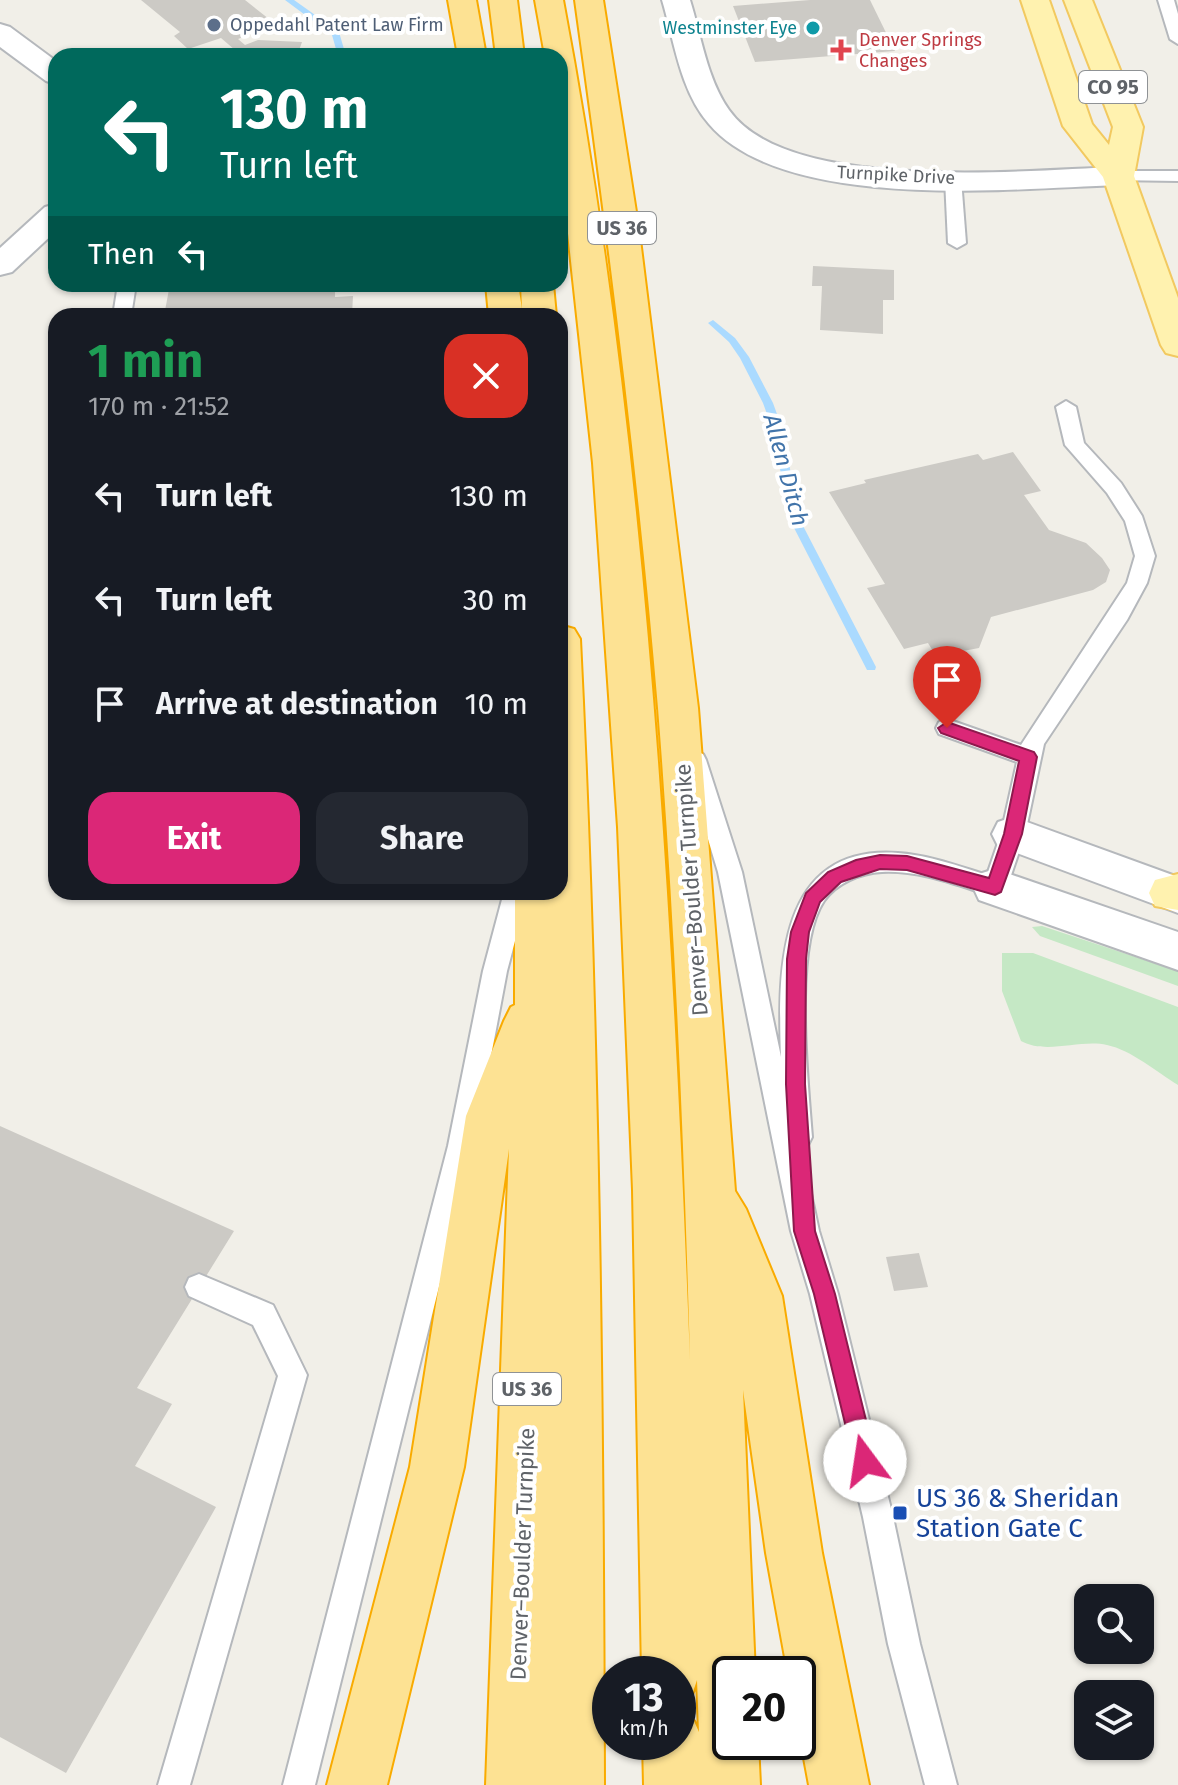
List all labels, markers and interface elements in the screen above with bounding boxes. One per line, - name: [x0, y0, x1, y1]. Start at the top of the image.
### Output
- place label: Oppedahl Patent Law Firm: [230, 14, 444, 36]
- marker: Oppedahl Patent Law Firm: [205, 16, 223, 34]
- place label: Westminster Eye: [663, 17, 797, 39]
- marker: Westminster Eye: [804, 19, 822, 37]
- place label: Denver Springs Changes: [859, 29, 982, 72]
- marker: Denver Springs Changes: [830, 39, 852, 61]
- road number: CO 95: [1079, 71, 1147, 103]
- text: 130 m: [220, 76, 368, 143]
- icon: left: [88, 80, 192, 184]
- text: Turn left: [220, 144, 358, 188]
- street label: Turnpike Drive: [836, 161, 956, 189]
- road number: US 36: [588, 212, 656, 244]
- icon: left: [171, 232, 215, 276]
- text: Then: [88, 236, 155, 272]
- text: 1 min: [88, 332, 203, 390]
- button: close: [444, 334, 528, 418]
- text: 170 m · 21:52: [88, 391, 230, 422]
- water label: Allen Ditch: [757, 410, 814, 529]
- icon: left: [88, 474, 132, 518]
- text: Turn left: [156, 478, 272, 514]
- text: 130 m: [450, 478, 528, 514]
- icon: left: [88, 578, 132, 622]
- text: Turn left: [156, 582, 272, 618]
- text: 30 m: [463, 582, 528, 618]
- pin: [913, 646, 981, 728]
- icon: arrive: [925, 658, 969, 702]
- icon: arrive: [88, 682, 132, 726]
- text: Arrive at destination: [156, 686, 438, 722]
- text: 10 m: [465, 686, 528, 722]
- street label: Denver–Boulder Turnpike: [669, 763, 714, 1017]
- button: Exit: [88, 792, 300, 884]
- button: Share: [316, 792, 528, 884]
- road number: US 36: [493, 1373, 561, 1405]
- position arrow: [823, 1419, 907, 1503]
- street label: Denver–Boulder Turnpike: [505, 1427, 540, 1681]
- place label: US 36 & Sheridan Station Gate C: [916, 1483, 1120, 1544]
- marker: US 36 & Sheridan Station Gate C: [891, 1504, 909, 1522]
- map controls: [1074, 1584, 1154, 1760]
- button: search: [1074, 1584, 1154, 1664]
- speed limit sign: 20: [712, 1656, 816, 1760]
- text: 13: [624, 1674, 664, 1722]
- button: layers: [1074, 1680, 1154, 1760]
- text: km/h: [619, 1716, 669, 1740]

